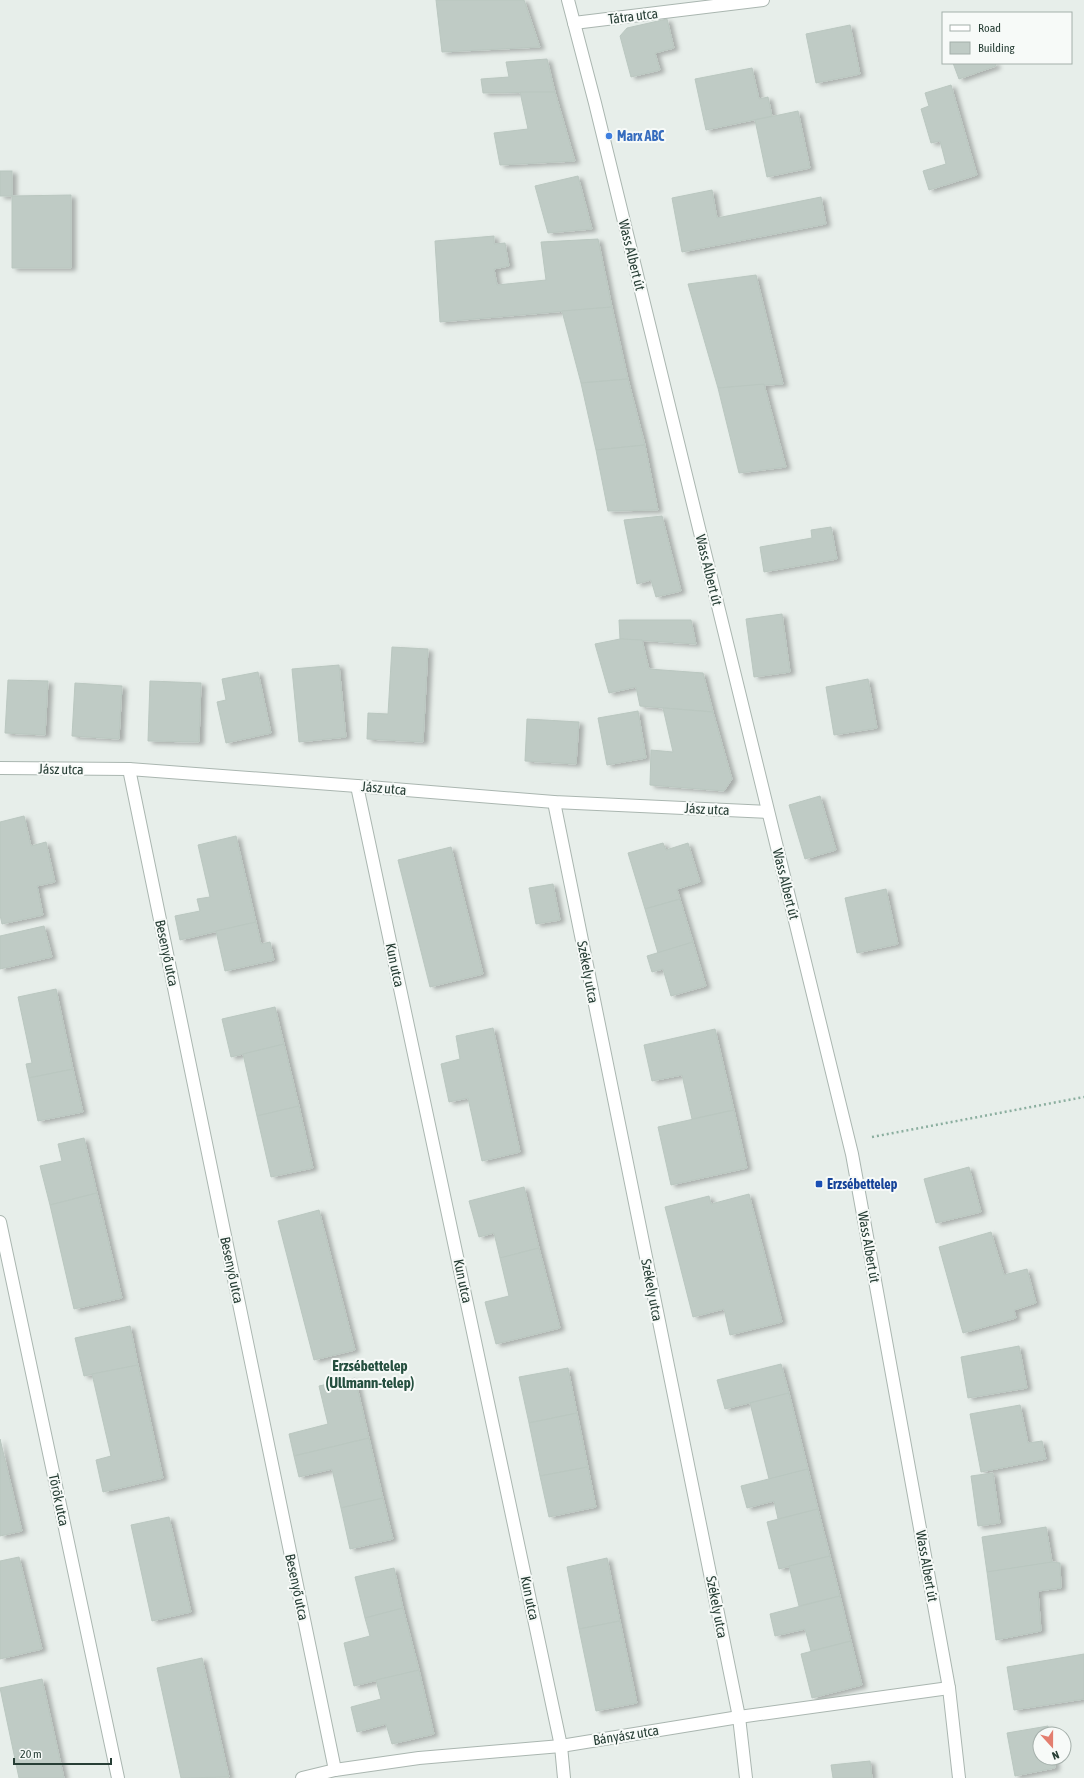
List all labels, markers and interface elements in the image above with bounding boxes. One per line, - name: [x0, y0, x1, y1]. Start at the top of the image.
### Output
- street label: Tátra utca: [607, 5, 659, 27]
- legend: [942, 12, 1072, 64]
- text: Road: [978, 21, 1001, 35]
- text: Building: [978, 41, 1016, 55]
- place label: Marx ABC: [617, 128, 665, 144]
- marker: Marx ABC: [604, 131, 614, 141]
- street label: Wass Albert út: [615, 218, 649, 292]
- street label: Wass Albert út: [692, 533, 726, 607]
- street label: Jász utca: [38, 761, 84, 777]
- street label: Jász utca: [361, 778, 407, 798]
- street label: Jász utca: [684, 800, 730, 818]
- street label: Wass Albert út: [769, 847, 803, 921]
- street label: Besenyő utca: [152, 918, 182, 988]
- street label: Székely utca: [574, 940, 602, 1004]
- street label: Kun utca: [383, 942, 407, 988]
- place label: Erzsébettelep: [827, 1176, 898, 1192]
- marker: Erzsébettelep: [814, 1179, 824, 1189]
- street label: Wass Albert út: [855, 1210, 883, 1284]
- street label: Besenyő utca: [217, 1235, 247, 1305]
- street label: Kun utca: [451, 1258, 475, 1304]
- street label: Székely utca: [638, 1258, 666, 1322]
- district label: Erzsébettelep (Ullmann-telep): [326, 1357, 414, 1391]
- street label: Török utca: [46, 1472, 72, 1528]
- street label: Wass Albert út: [913, 1529, 941, 1603]
- street label: Besenyő utca: [282, 1552, 312, 1622]
- street label: Kun utca: [518, 1575, 542, 1621]
- street label: Székely utca: [703, 1575, 731, 1639]
- street label: Bányász utca: [592, 1722, 660, 1748]
- north arrow: [1032, 1726, 1072, 1766]
- scale bar: [14, 1740, 111, 1766]
- text: 20 m: [20, 1747, 42, 1761]
- text: N: [1050, 1749, 1061, 1762]

